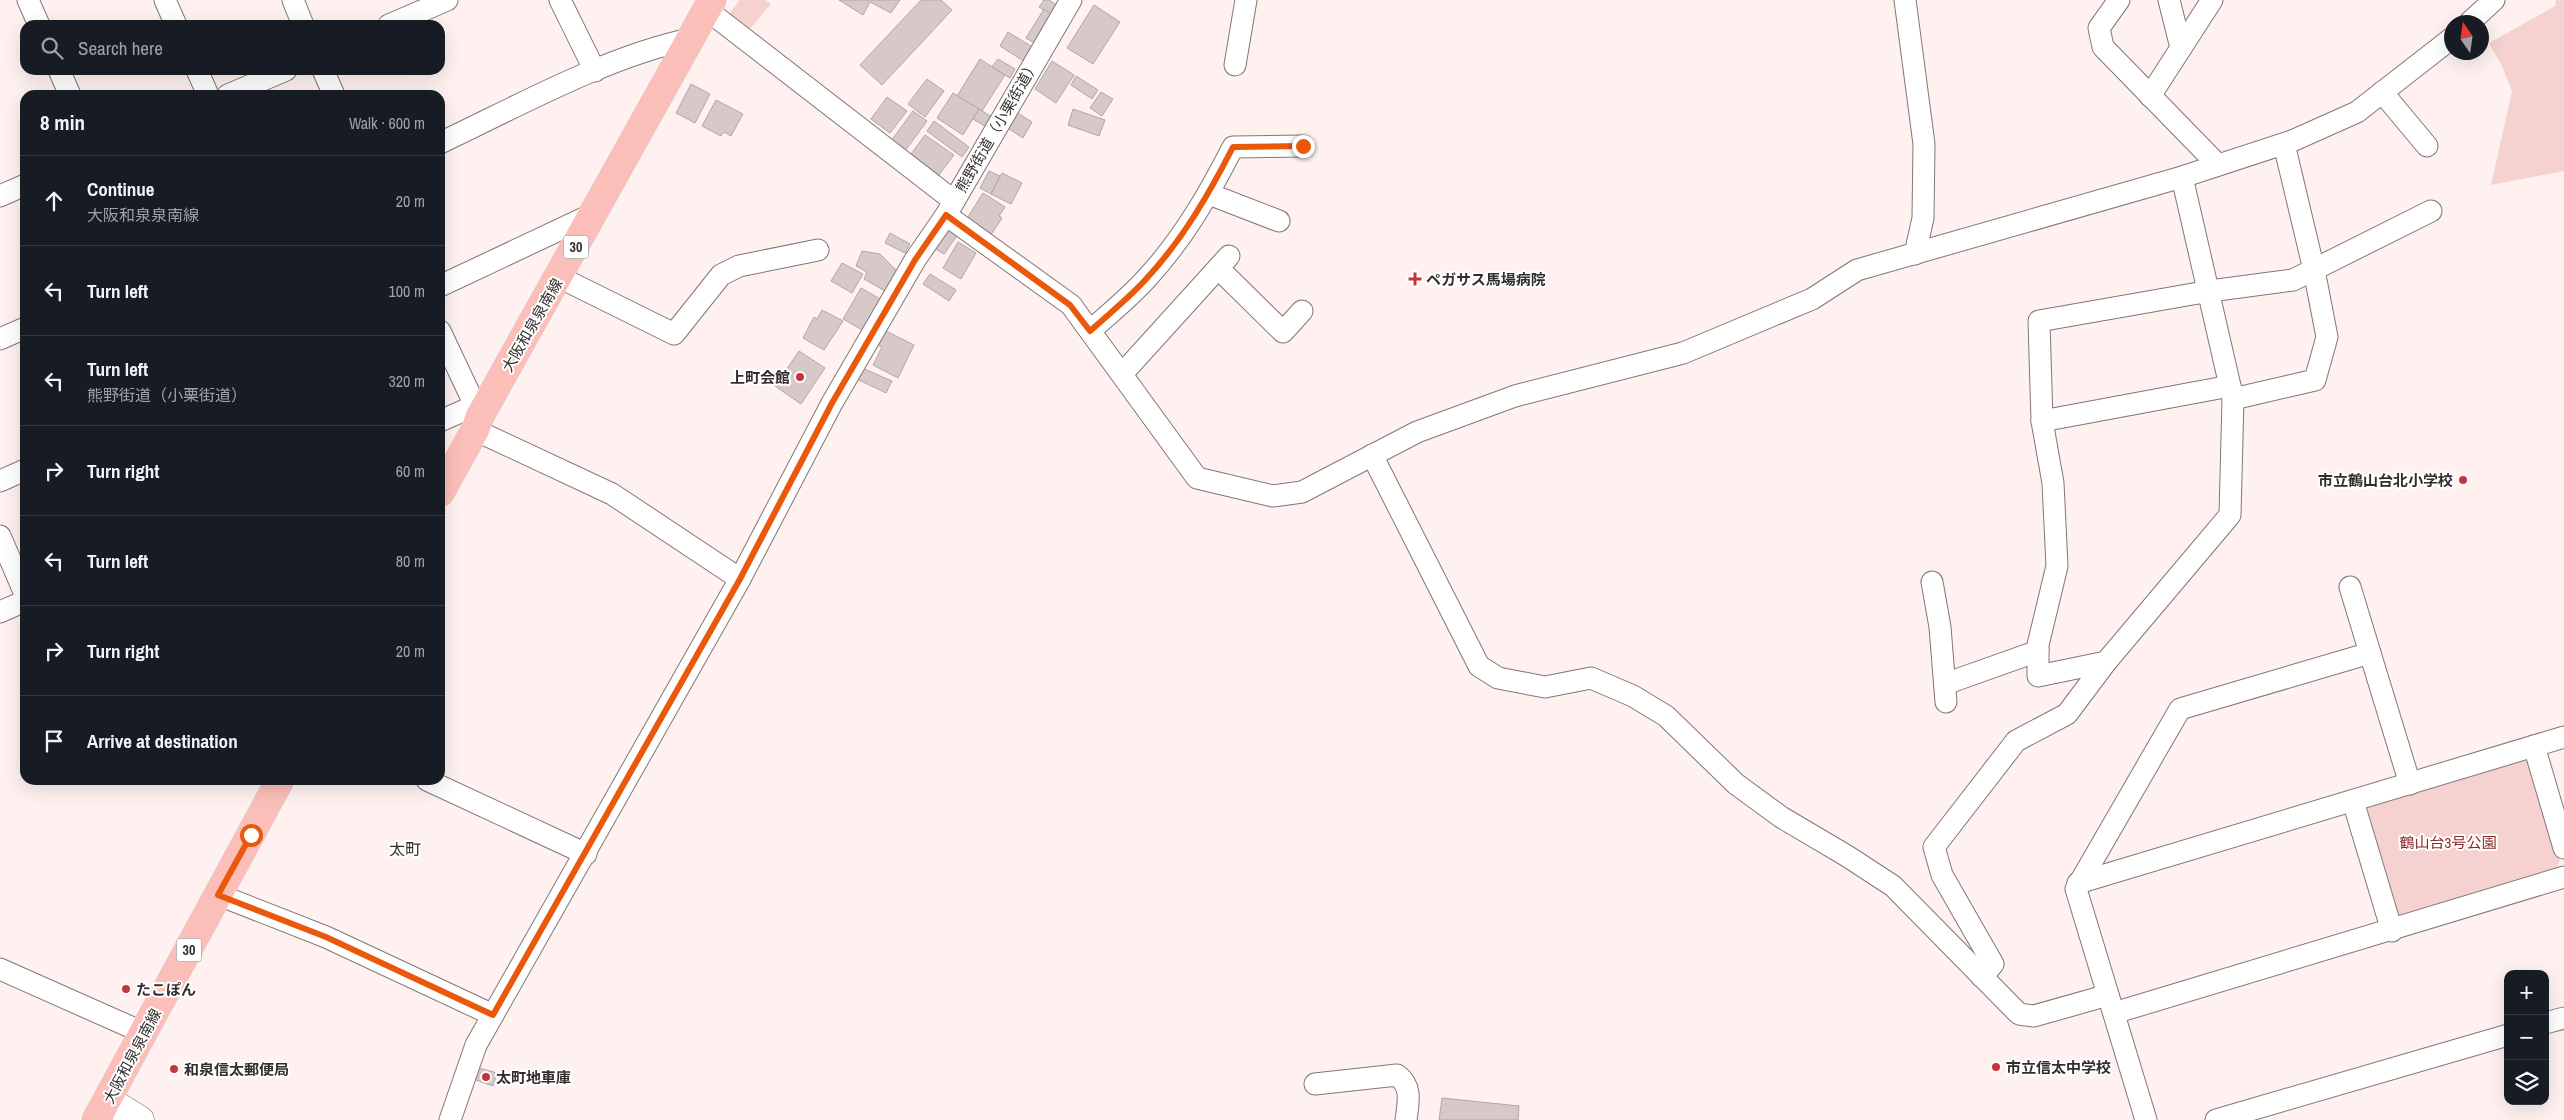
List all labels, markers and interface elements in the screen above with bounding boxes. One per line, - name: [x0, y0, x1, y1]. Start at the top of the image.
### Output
- north arrow: [2444, 15, 2489, 60]
- search box: [20, 20, 445, 75]
- icon: search: [38, 34, 66, 62]
- text: Search here: [78, 35, 163, 61]
- street label: 熊野街道（小栗街道）: [950, 56, 1044, 196]
- text: 8 min: [40, 108, 85, 137]
- text: Walk · 600 m: [349, 112, 425, 134]
- route end: [1292, 135, 1315, 158]
- text: Continue: [87, 176, 155, 202]
- icon: ahead: [40, 187, 68, 215]
- text: 20 m: [396, 190, 425, 212]
- text: 大阪和泉泉南線: [87, 204, 199, 226]
- road number: 30: [564, 236, 588, 258]
- place label: ペガサス馬場病院: [1426, 269, 1546, 290]
- marker: ペガサス馬場病院: [1408, 272, 1422, 286]
- street label: 大阪和泉泉南線: [497, 274, 567, 376]
- icon: left: [40, 277, 68, 305]
- text: Turn left: [87, 278, 148, 304]
- text: 100 m: [389, 280, 425, 302]
- text: Turn left: [87, 356, 148, 382]
- icon: left: [40, 367, 68, 395]
- place label: 上町会館: [730, 367, 790, 388]
- text: 320 m: [389, 370, 425, 392]
- marker: 上町会館: [794, 371, 806, 383]
- text: 熊野街道（小栗街道）: [87, 384, 247, 406]
- icon: right: [40, 457, 68, 485]
- text: Turn right: [87, 458, 159, 484]
- text: 60 m: [396, 460, 425, 482]
- place label: 市立鶴山台北小学校: [2318, 470, 2453, 491]
- marker: 市立鶴山台北小学校: [2457, 474, 2469, 486]
- icon: left: [40, 547, 68, 575]
- text: Turn left: [87, 548, 148, 574]
- text: 80 m: [396, 550, 425, 572]
- icon: right: [40, 637, 68, 665]
- text: Turn right: [87, 638, 159, 664]
- text: 20 m: [396, 640, 425, 662]
- icon: arrive: [40, 727, 68, 755]
- text: Arrive at destination: [87, 728, 238, 754]
- route start: [240, 824, 263, 847]
- park label: 鶴山台3号公園: [2400, 832, 2496, 853]
- district label: 太町: [389, 838, 421, 860]
- road number: 30: [176, 938, 202, 962]
- map controls: [2504, 970, 2549, 1105]
- button: +: [2504, 970, 2549, 1015]
- place label: たこぽん: [136, 979, 196, 1000]
- marker: たこぽん: [120, 983, 132, 995]
- street label: 大阪和泉泉南線: [98, 1005, 166, 1107]
- button: −: [2504, 1015, 2549, 1060]
- place label: 市立信太中学校: [2006, 1057, 2111, 1078]
- place label: 和泉信太郵便局: [184, 1059, 289, 1080]
- button: layers: [2504, 1060, 2549, 1105]
- marker: 市立信太中学校: [1990, 1061, 2002, 1073]
- marker: 和泉信太郵便局: [168, 1063, 180, 1075]
- place label: 太町地車庫: [496, 1067, 571, 1088]
- marker: 太町地車庫: [480, 1071, 492, 1083]

